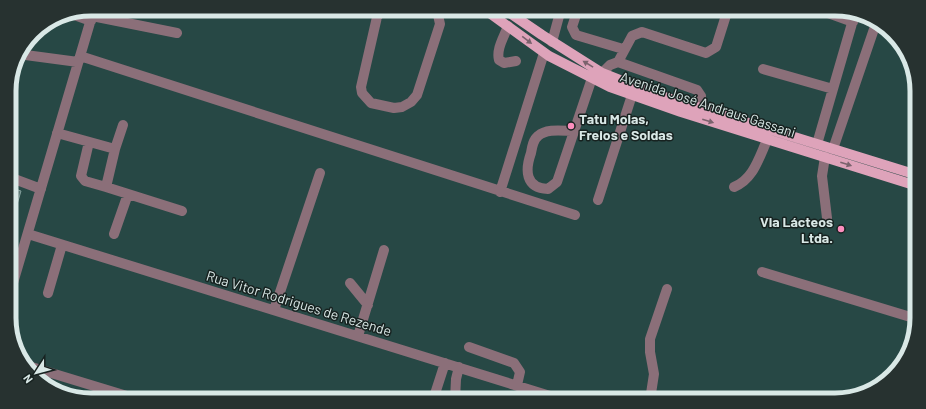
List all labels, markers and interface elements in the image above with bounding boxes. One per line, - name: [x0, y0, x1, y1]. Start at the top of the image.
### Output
- one-way arrow: [521, 35, 532, 44]
- one-way arrow: [583, 60, 593, 68]
- street label: Avenida José Andraus Gassani: [618, 68, 798, 140]
- place label: Tatu Molas, Freios e Soldas: [579, 110, 673, 143]
- one-way arrow: [703, 118, 715, 124]
- marker: Tatu Molas, Freios e Soldas: [566, 121, 576, 131]
- one-way arrow: [840, 161, 852, 167]
- place label: Via Lácteos Ltda.: [760, 213, 833, 246]
- marker: Via Lácteos Ltda.: [836, 224, 846, 234]
- street label: Rua Vitor Rodrigues de Rezende: [204, 267, 394, 339]
- north arrow: [16, 353, 56, 393]
- text: N: [20, 372, 35, 386]

